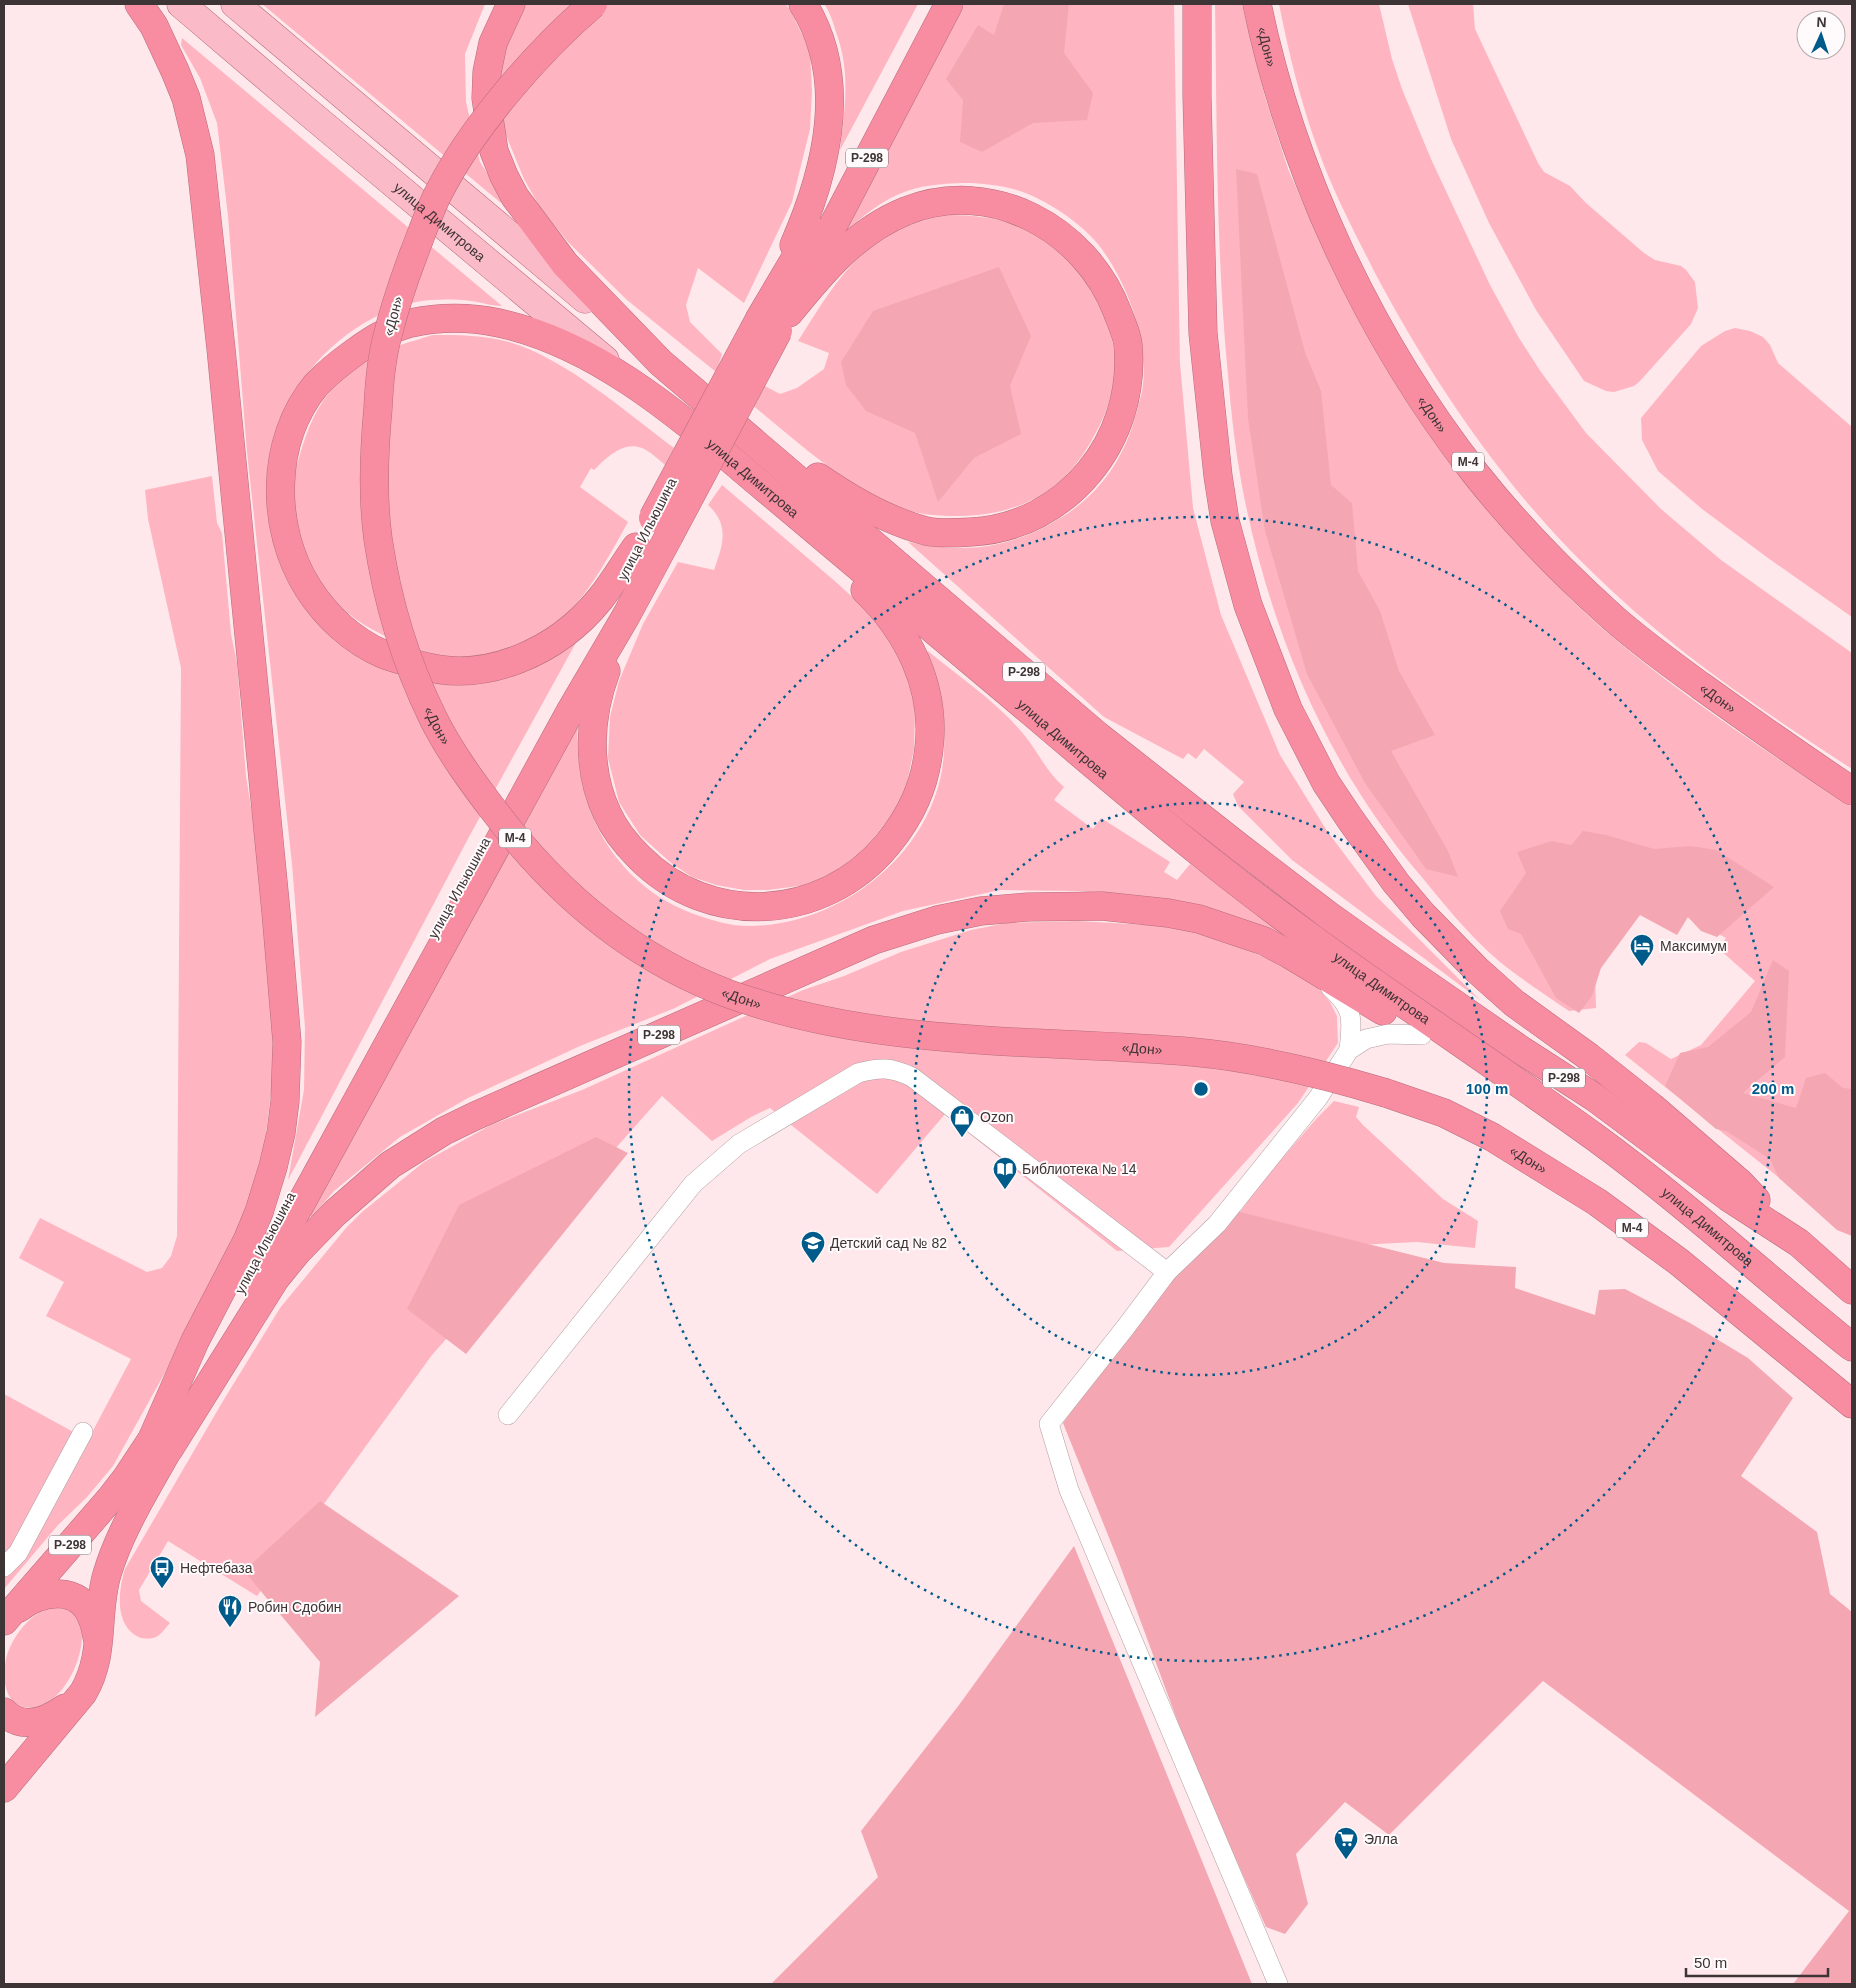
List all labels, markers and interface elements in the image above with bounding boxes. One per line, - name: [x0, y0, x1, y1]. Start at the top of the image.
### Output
- north arrow: [1796, 10, 1846, 60]
- text: N: [1816, 14, 1827, 30]
- street label: «Дон»: [1254, 25, 1280, 69]
- road number: Р-298: [846, 148, 888, 168]
- street label: улица Димитрова: [390, 179, 489, 265]
- street label: «Дон»: [380, 294, 406, 338]
- street label: «Дон»: [1414, 393, 1451, 436]
- street label: улица Димитрова: [704, 435, 802, 521]
- road number: М-4: [1452, 452, 1484, 472]
- street label: улица Ильюшина: [614, 475, 680, 583]
- road number: Р-298: [1003, 662, 1045, 682]
- street label: «Дон»: [1697, 680, 1739, 717]
- street label: улица Димитрова: [1014, 696, 1112, 782]
- street label: «Дон»: [421, 704, 454, 748]
- road number: М-4: [499, 828, 531, 848]
- street label: улица Ильюшина: [425, 835, 493, 941]
- hotel icon: Максимум: [1629, 933, 1655, 967]
- place label: Максимум: [1660, 938, 1727, 954]
- street label: улица Димитрова: [1330, 948, 1433, 1027]
- street label: «Дон»: [720, 984, 764, 1012]
- road number: Р-298: [638, 1026, 680, 1044]
- street label: «Дон»: [1121, 1039, 1163, 1058]
- road number: Р-298: [1543, 1068, 1585, 1088]
- centre of rings: [1192, 1080, 1210, 1098]
- text: 100 m: [1466, 1080, 1508, 1097]
- text: 200 m: [1752, 1080, 1794, 1097]
- shop icon: Ozon: [949, 1104, 975, 1138]
- place label: Ozon: [980, 1109, 1013, 1125]
- street label: «Дон»: [1507, 1142, 1550, 1177]
- library icon: Библиотека № 14: [992, 1156, 1018, 1190]
- place label: Библиотека № 14: [1022, 1161, 1137, 1177]
- street label: улица Димитрова: [1659, 1184, 1757, 1269]
- street label: улица Ильюшина: [231, 1189, 299, 1297]
- road number: М-4: [1616, 1218, 1648, 1238]
- school or university icon: Детский сад № 82: [800, 1230, 826, 1264]
- place label: Детский сад № 82: [830, 1235, 947, 1251]
- road number: Р-298: [49, 1536, 91, 1554]
- bus stop icon: Нефтебаза: [149, 1555, 175, 1589]
- place label: Нефтебаза: [180, 1560, 253, 1576]
- restaurant icon: Робин Сдобин: [217, 1594, 243, 1628]
- place label: Робин Сдобин: [248, 1599, 342, 1615]
- supermarket icon: Элла: [1333, 1826, 1359, 1860]
- place label: Элла: [1364, 1831, 1398, 1847]
- scale bar: [1686, 1946, 1828, 1978]
- text: 50 m: [1694, 1954, 1727, 1971]

